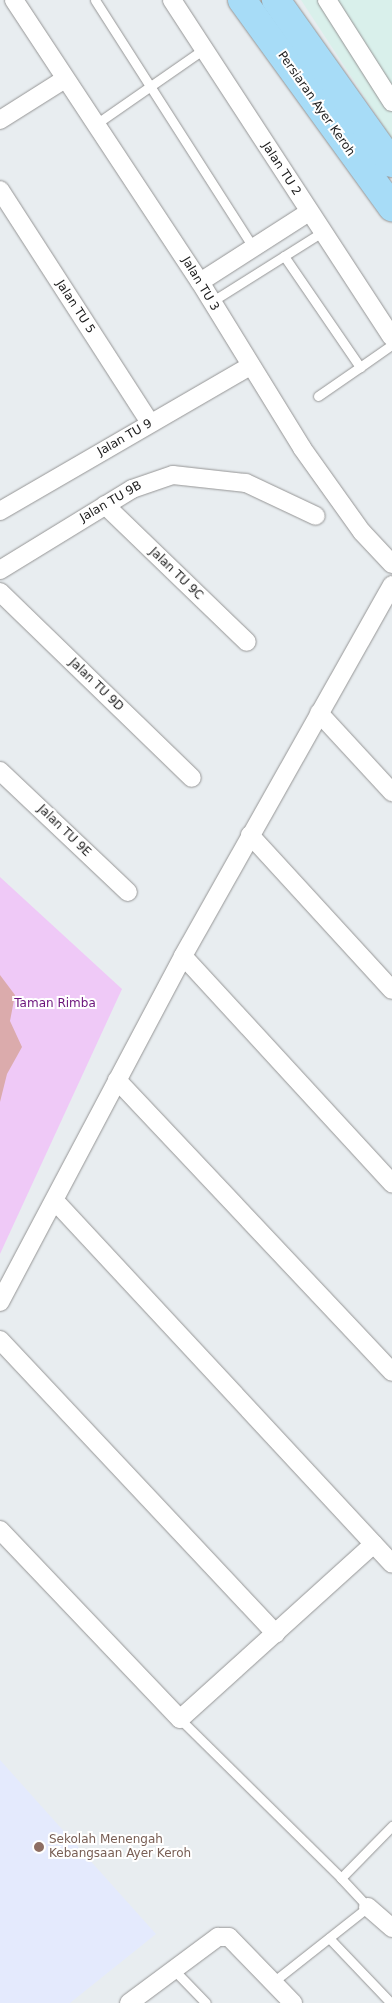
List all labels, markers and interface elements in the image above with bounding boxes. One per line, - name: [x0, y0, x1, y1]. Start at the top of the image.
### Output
- street label: Persiaran Ayer Keroh: [274, 49, 358, 159]
- street label: Jalan TU 2: [258, 140, 304, 198]
- street label: Jalan TU 3: [178, 254, 222, 314]
- street label: Jalan TU 5: [52, 278, 98, 336]
- street label: Jalan TU 9: [95, 417, 155, 459]
- street label: Jalan TU 9B: [78, 479, 144, 525]
- street label: Jalan TU 9C: [146, 545, 206, 603]
- street label: Jalan TU 9D: [66, 656, 126, 714]
- street label: Jalan TU 9E: [34, 802, 94, 860]
- park label: Taman Rimba: [14, 997, 96, 1011]
- place label: Sekolah Menengah Kebangsaan Ayer Keroh: [49, 1833, 191, 1861]
- marker: Sekolah Menengah Kebangsaan Ayer Keroh: [33, 1841, 45, 1853]

